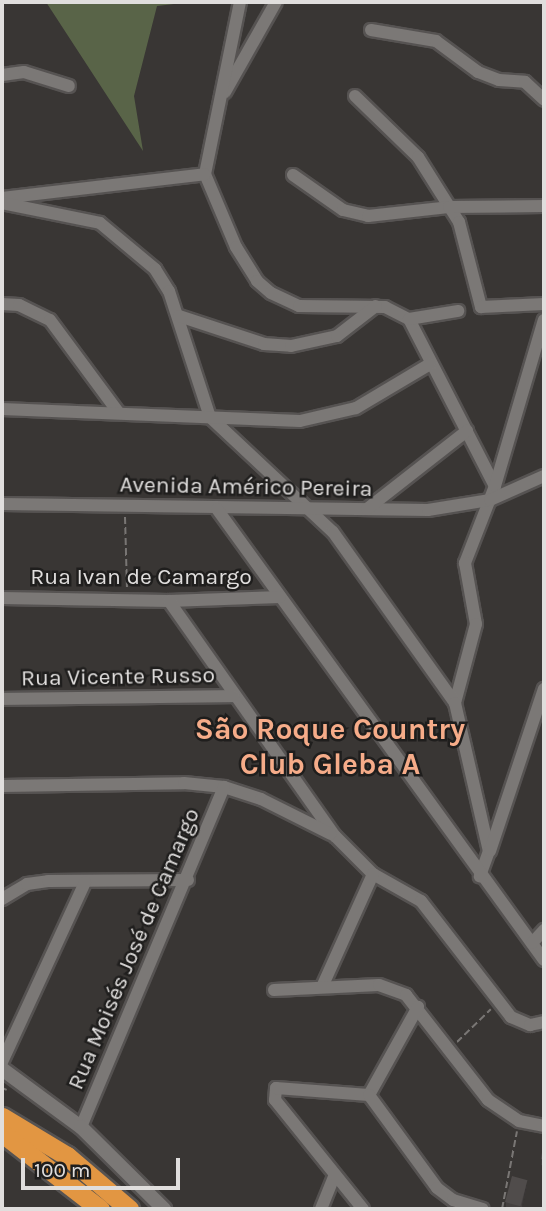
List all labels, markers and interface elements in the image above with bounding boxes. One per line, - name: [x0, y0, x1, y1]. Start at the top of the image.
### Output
- street label: Avenida Américo Pereira: [119, 471, 373, 503]
- street label: Rua Ivan de Camargo: [30, 563, 252, 591]
- street label: Rua Vicente Russo: [21, 662, 215, 692]
- district label: São Roque Country Club Gleba A: [195, 711, 465, 782]
- street label: Rua Moisés José de Camargo: [62, 804, 206, 1094]
- scale bar: [24, 1144, 184, 1188]
- text: 100 m: [34, 1158, 91, 1182]

